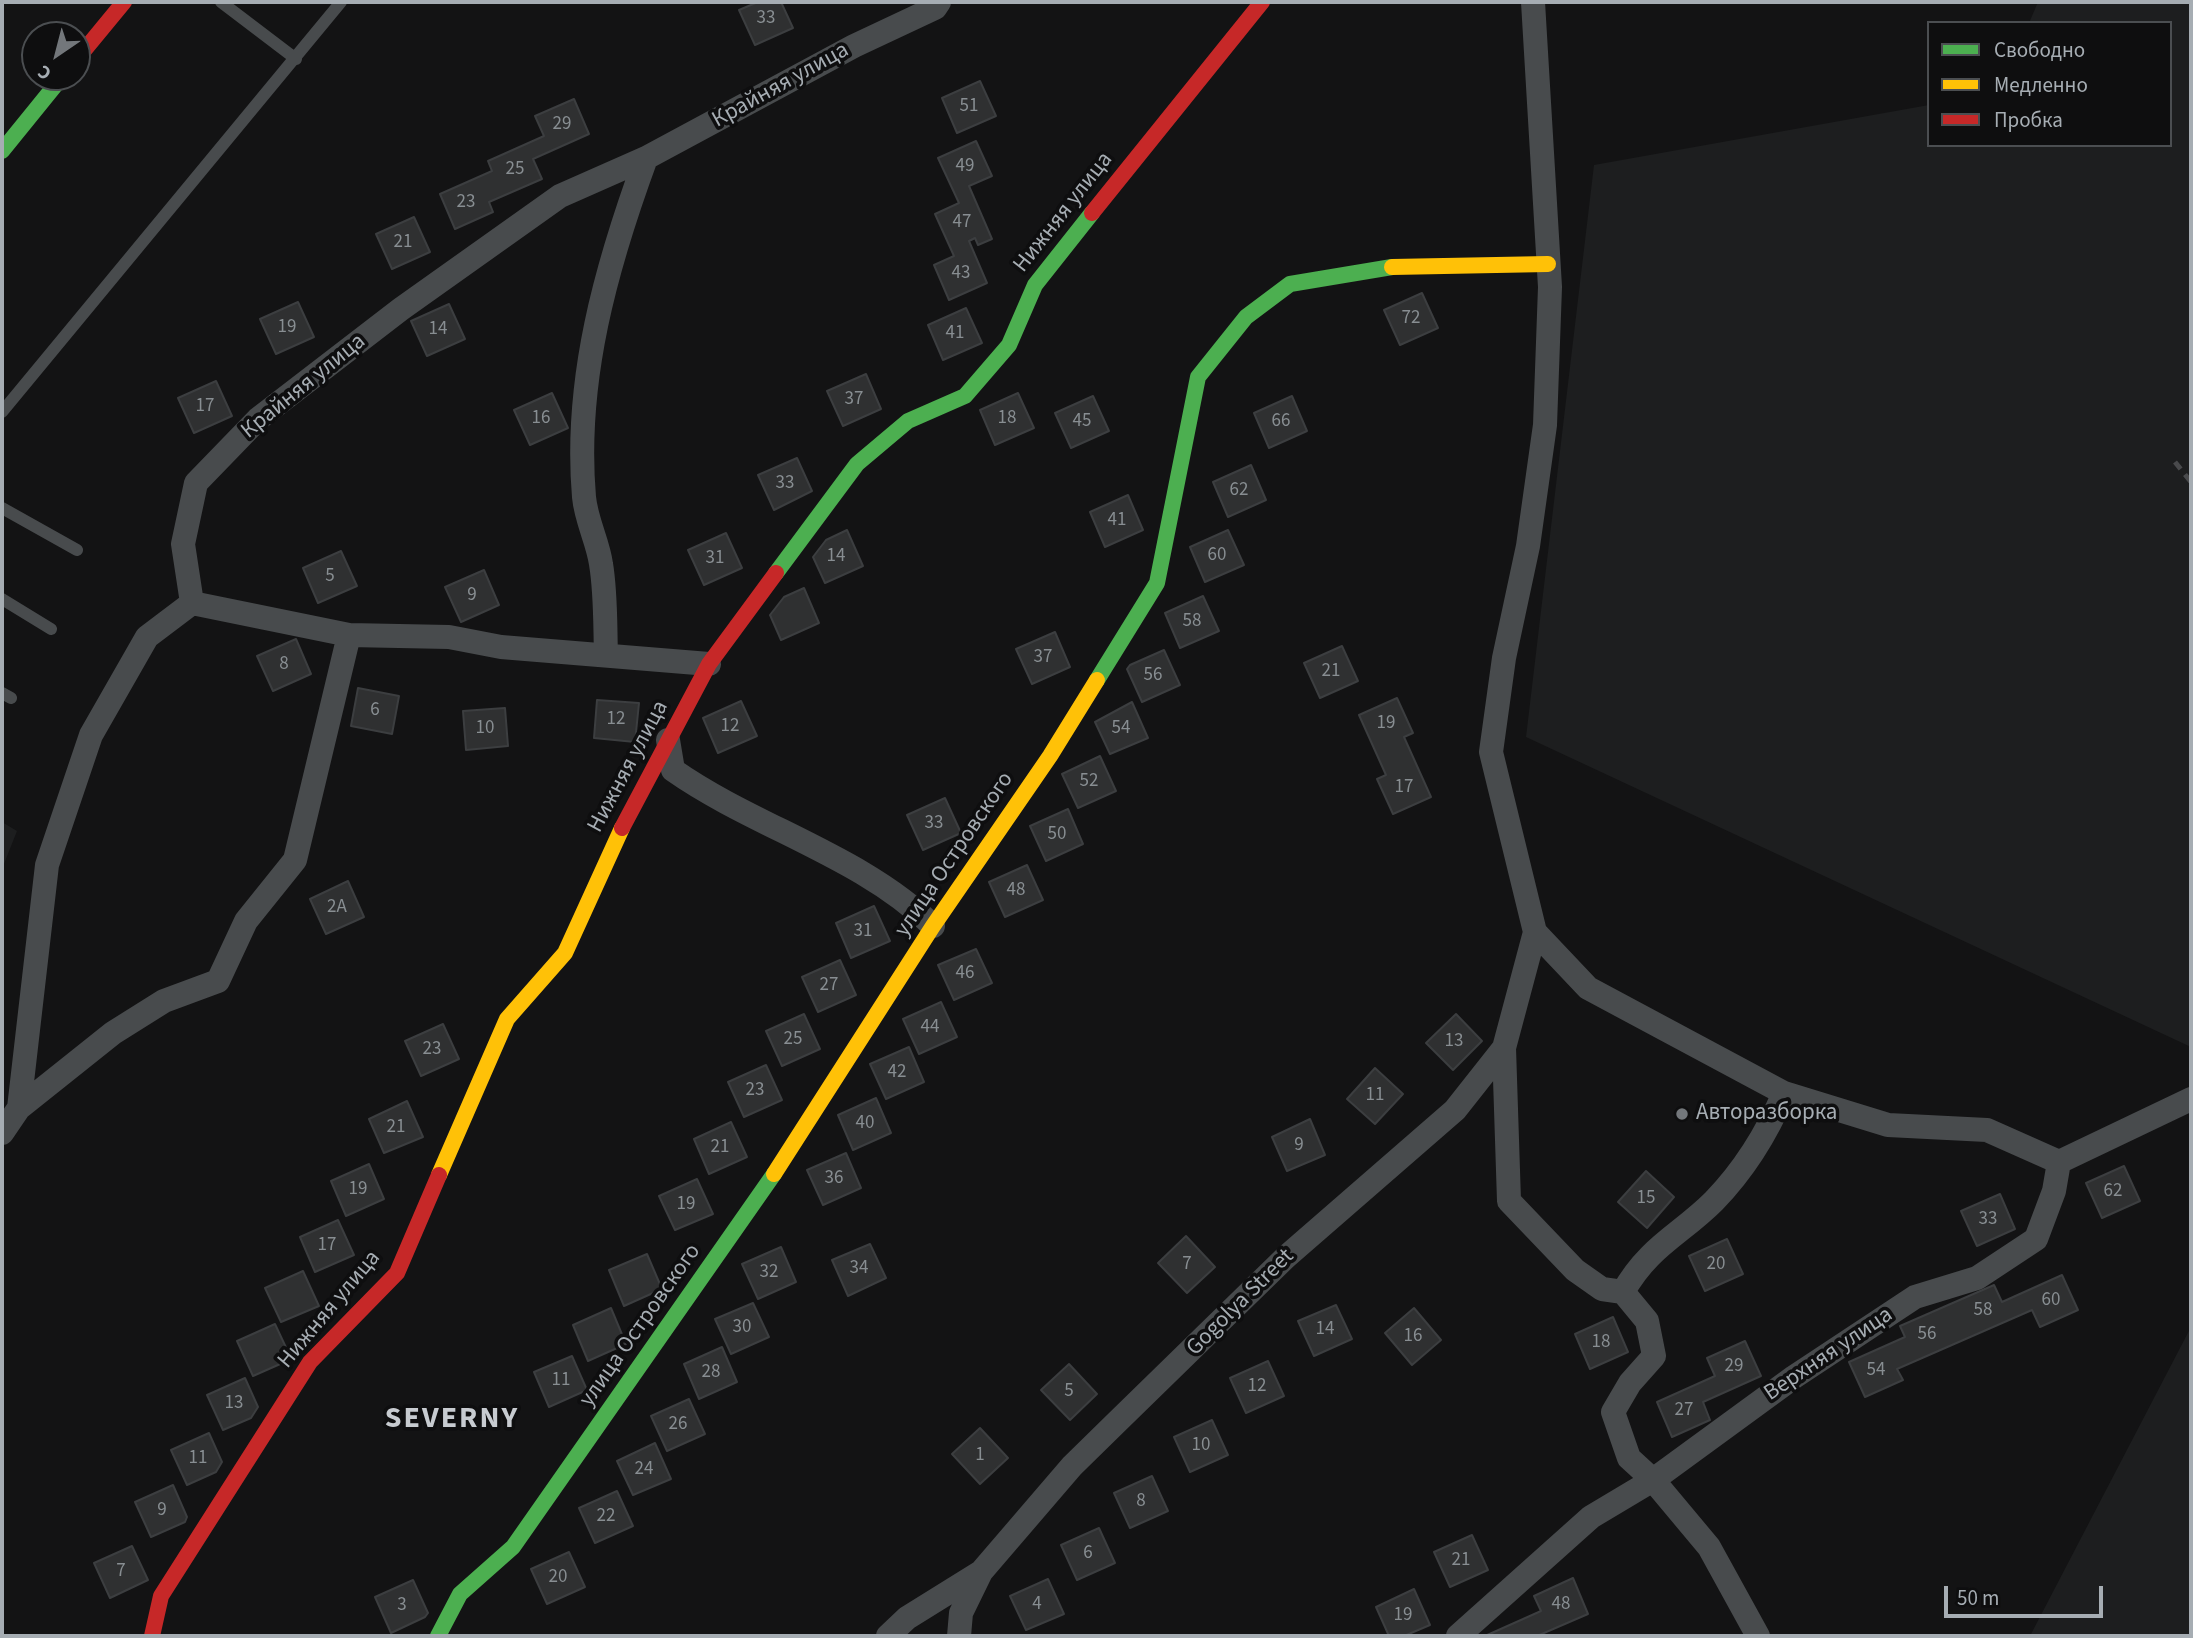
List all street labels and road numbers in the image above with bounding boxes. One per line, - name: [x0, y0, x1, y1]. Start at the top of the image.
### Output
- street label: Крайняя улица: [708, 37, 854, 135]
- street label: Нижняя улица: [1008, 147, 1120, 279]
- street label: Крайняя улица: [236, 328, 372, 446]
- street label: Нижняя улица: [583, 696, 675, 838]
- street label: улица Островского: [890, 767, 1020, 943]
- street label: улица Островского: [574, 1239, 708, 1413]
- street label: Gogolya Street: [1182, 1244, 1300, 1362]
- street label: Нижняя улица: [273, 1245, 387, 1375]
- street label: Верхняя улица: [1759, 1302, 1899, 1408]

